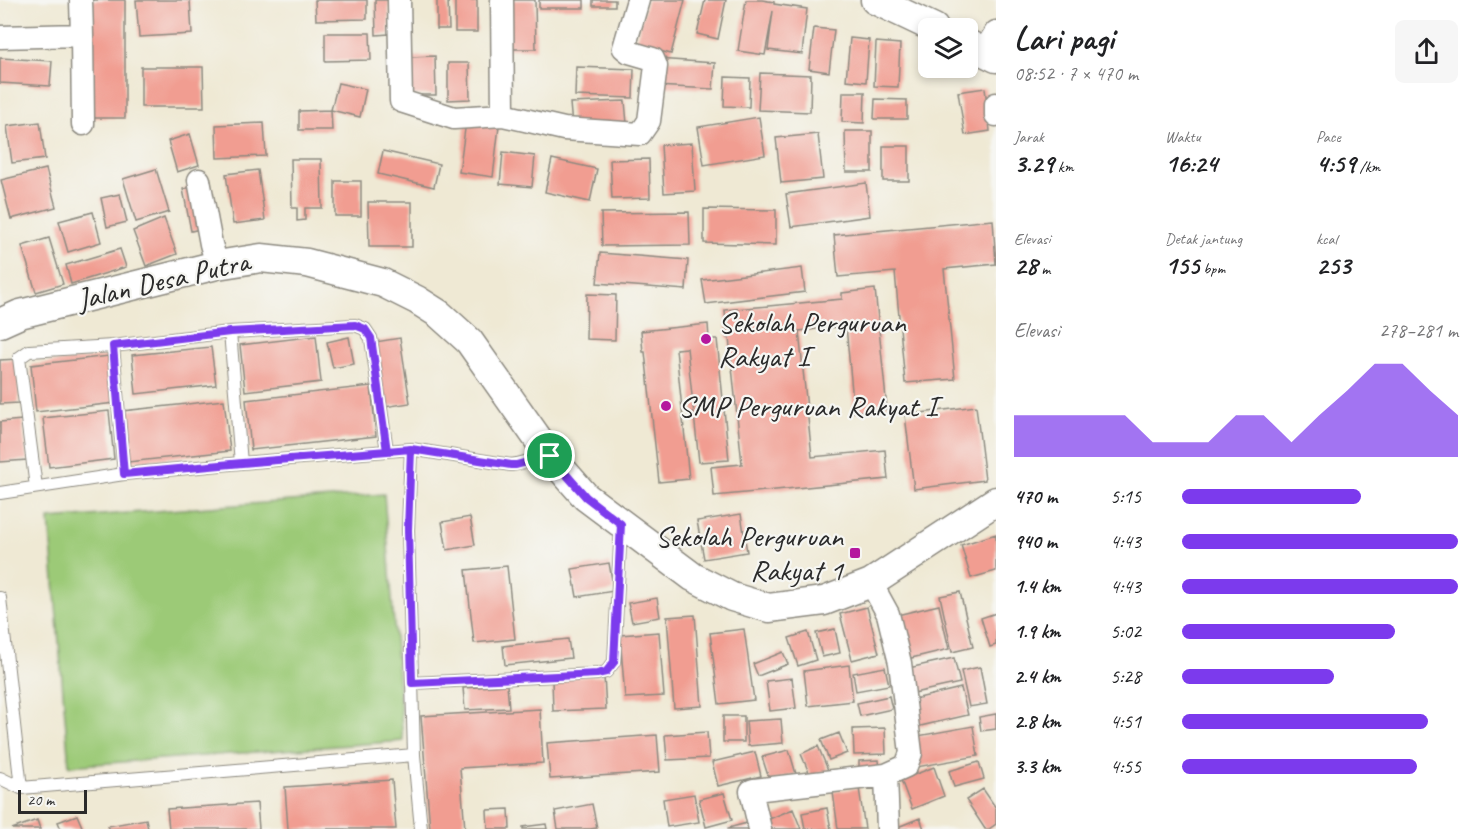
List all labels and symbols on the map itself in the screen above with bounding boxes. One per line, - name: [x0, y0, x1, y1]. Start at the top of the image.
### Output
- street label: Jalan Desa Putra: [71, 241, 255, 319]
- place label: Sekolah Perguruan Rakyat I: [718, 303, 907, 375]
- marker: Sekolah Perguruan Rakyat I: [699, 332, 713, 346]
- place label: SMP Perguruan Rakyat I: [678, 387, 944, 425]
- marker: SMP Perguruan Rakyat I: [659, 399, 673, 413]
- pin: [524, 430, 575, 481]
- place label: Sekolah Perguruan Rakyat 1: [655, 517, 844, 589]
- marker: Sekolah Perguruan Rakyat 1: [848, 546, 862, 560]
- scale bar: [18, 787, 87, 814]

